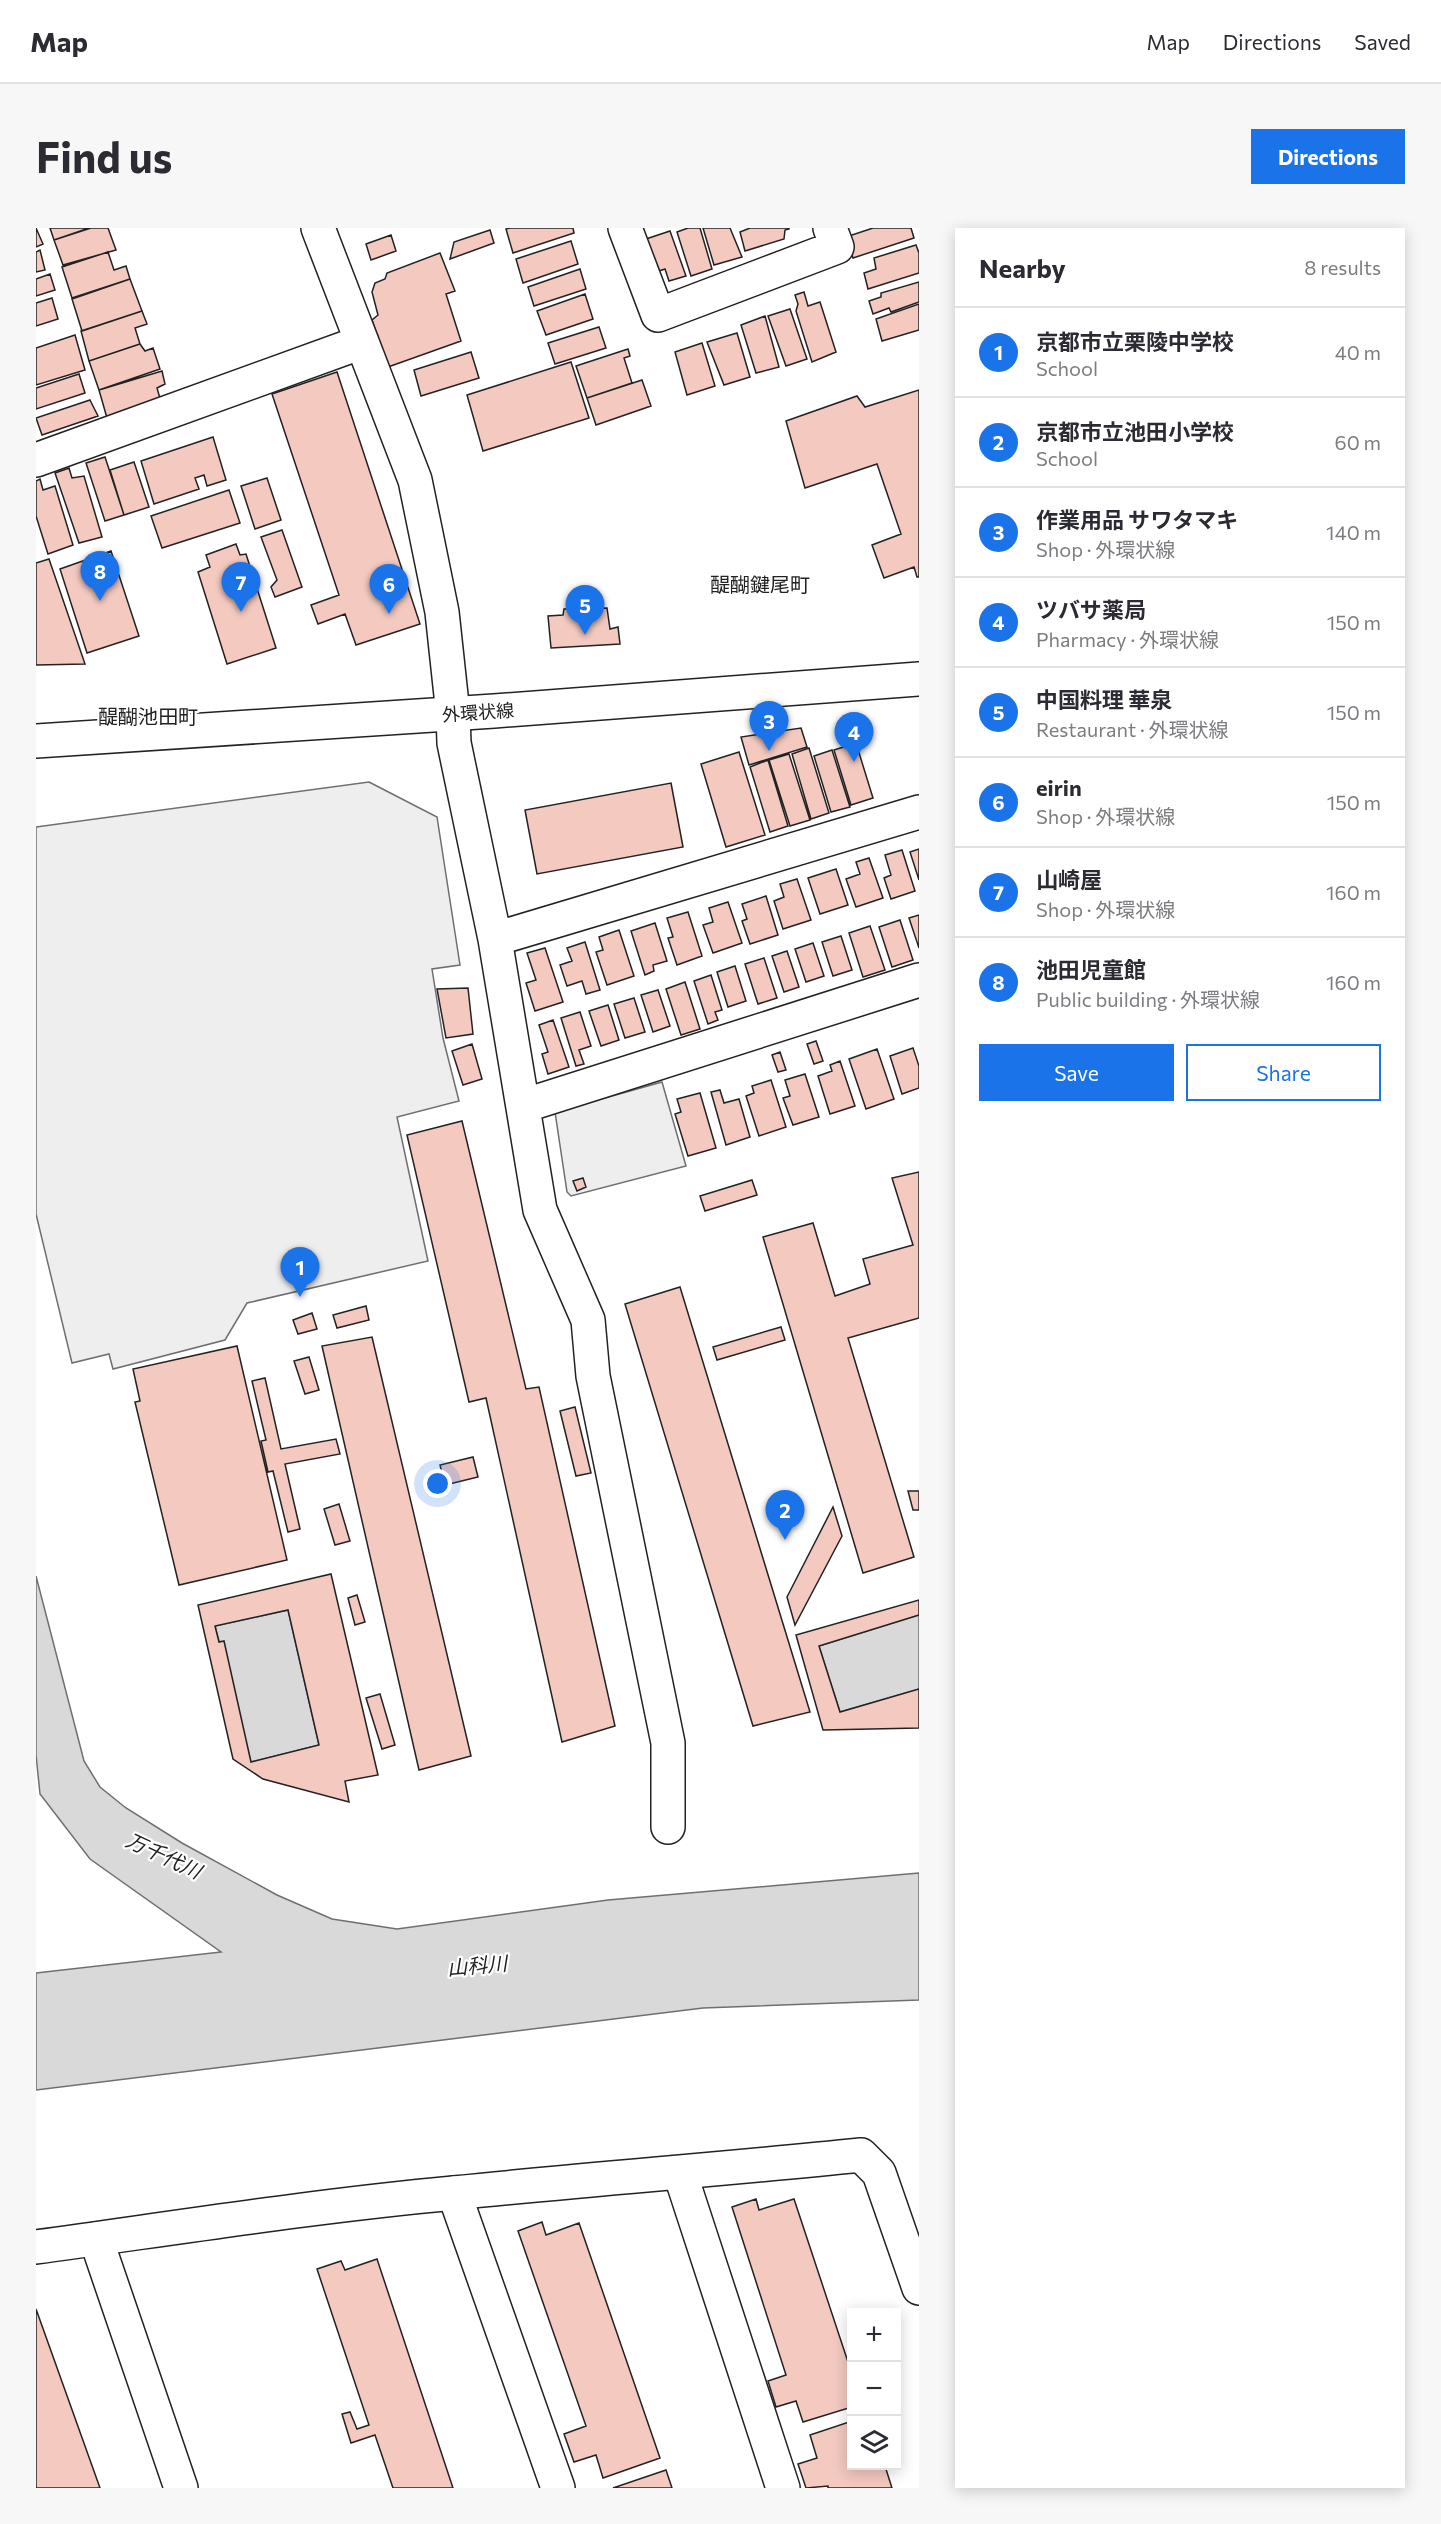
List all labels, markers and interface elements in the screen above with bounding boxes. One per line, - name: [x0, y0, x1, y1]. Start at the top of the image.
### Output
- text: Map: [30, 24, 88, 58]
- text: Map: [1147, 29, 1190, 54]
- text: Directions: [1223, 29, 1321, 54]
- text: Saved: [1354, 29, 1411, 54]
- button: Directions: [1251, 129, 1405, 184]
- text: Find us: [36, 130, 172, 182]
- text: Nearby: [979, 252, 1066, 283]
- text: 8 results: [1304, 255, 1381, 279]
- text: 京都市立栗陵中学校: [1036, 328, 1234, 355]
- text: 1: [994, 340, 1003, 364]
- text: 40 m: [1335, 340, 1381, 364]
- text: School: [1036, 356, 1098, 380]
- text: 京都市立池田小学校: [1036, 418, 1234, 445]
- text: 2: [993, 430, 1004, 454]
- text: 60 m: [1335, 430, 1381, 454]
- text: School: [1036, 446, 1098, 470]
- text: 作業用品 サワタマキ: [1036, 506, 1238, 533]
- text: 3: [993, 520, 1004, 544]
- text: 140 m: [1326, 520, 1381, 544]
- text: Shop · 外環状線: [1036, 537, 1175, 561]
- pin: 8: [80, 552, 120, 601]
- pin: 7: [222, 562, 260, 612]
- pin: 6: [370, 564, 408, 614]
- district label: 醍醐鍵尾町: [710, 572, 810, 596]
- pin: 5: [566, 586, 604, 635]
- text: ツバサ薬局: [1036, 596, 1146, 623]
- text: 4: [992, 610, 1005, 634]
- text: 150 m: [1327, 610, 1381, 634]
- text: Pharmacy · 外環状線: [1036, 627, 1219, 651]
- text: 中国料理 華泉: [1036, 686, 1172, 713]
- street label: 外環状線: [441, 699, 515, 725]
- text: 5: [993, 700, 1004, 724]
- text: 150 m: [1327, 700, 1381, 724]
- pin: 3: [750, 702, 788, 751]
- district label: 醍醐池田町: [98, 704, 198, 728]
- pin: 4: [834, 712, 874, 762]
- text: Restaurant · 外環状線: [1036, 717, 1228, 741]
- text: eirin: [1036, 774, 1082, 801]
- text: 6: [992, 790, 1005, 814]
- text: 150 m: [1327, 790, 1381, 814]
- text: Shop · 外環状線: [1036, 804, 1175, 828]
- text: 山崎屋: [1036, 866, 1102, 893]
- text: 7: [993, 880, 1004, 904]
- text: 160 m: [1326, 880, 1381, 904]
- text: Shop · 外環状線: [1036, 897, 1175, 921]
- text: 池田児童館: [1036, 956, 1146, 983]
- text: 8: [992, 970, 1005, 994]
- text: 160 m: [1326, 970, 1381, 994]
- text: Public building · 外環状線: [1036, 987, 1260, 1011]
- button: Save: [979, 1044, 1174, 1101]
- button: Share: [1186, 1044, 1381, 1101]
- pin: 1: [280, 1248, 320, 1297]
- your location: [423, 1469, 452, 1498]
- pin: 2: [766, 1490, 804, 1540]
- water label: 万千代川: [123, 1827, 207, 1884]
- water label: 山科川: [446, 1950, 510, 1980]
- map controls: [847, 2308, 901, 2470]
- button: +: [847, 2308, 901, 2362]
- button: −: [847, 2362, 901, 2416]
- button: layers: [847, 2416, 901, 2470]

